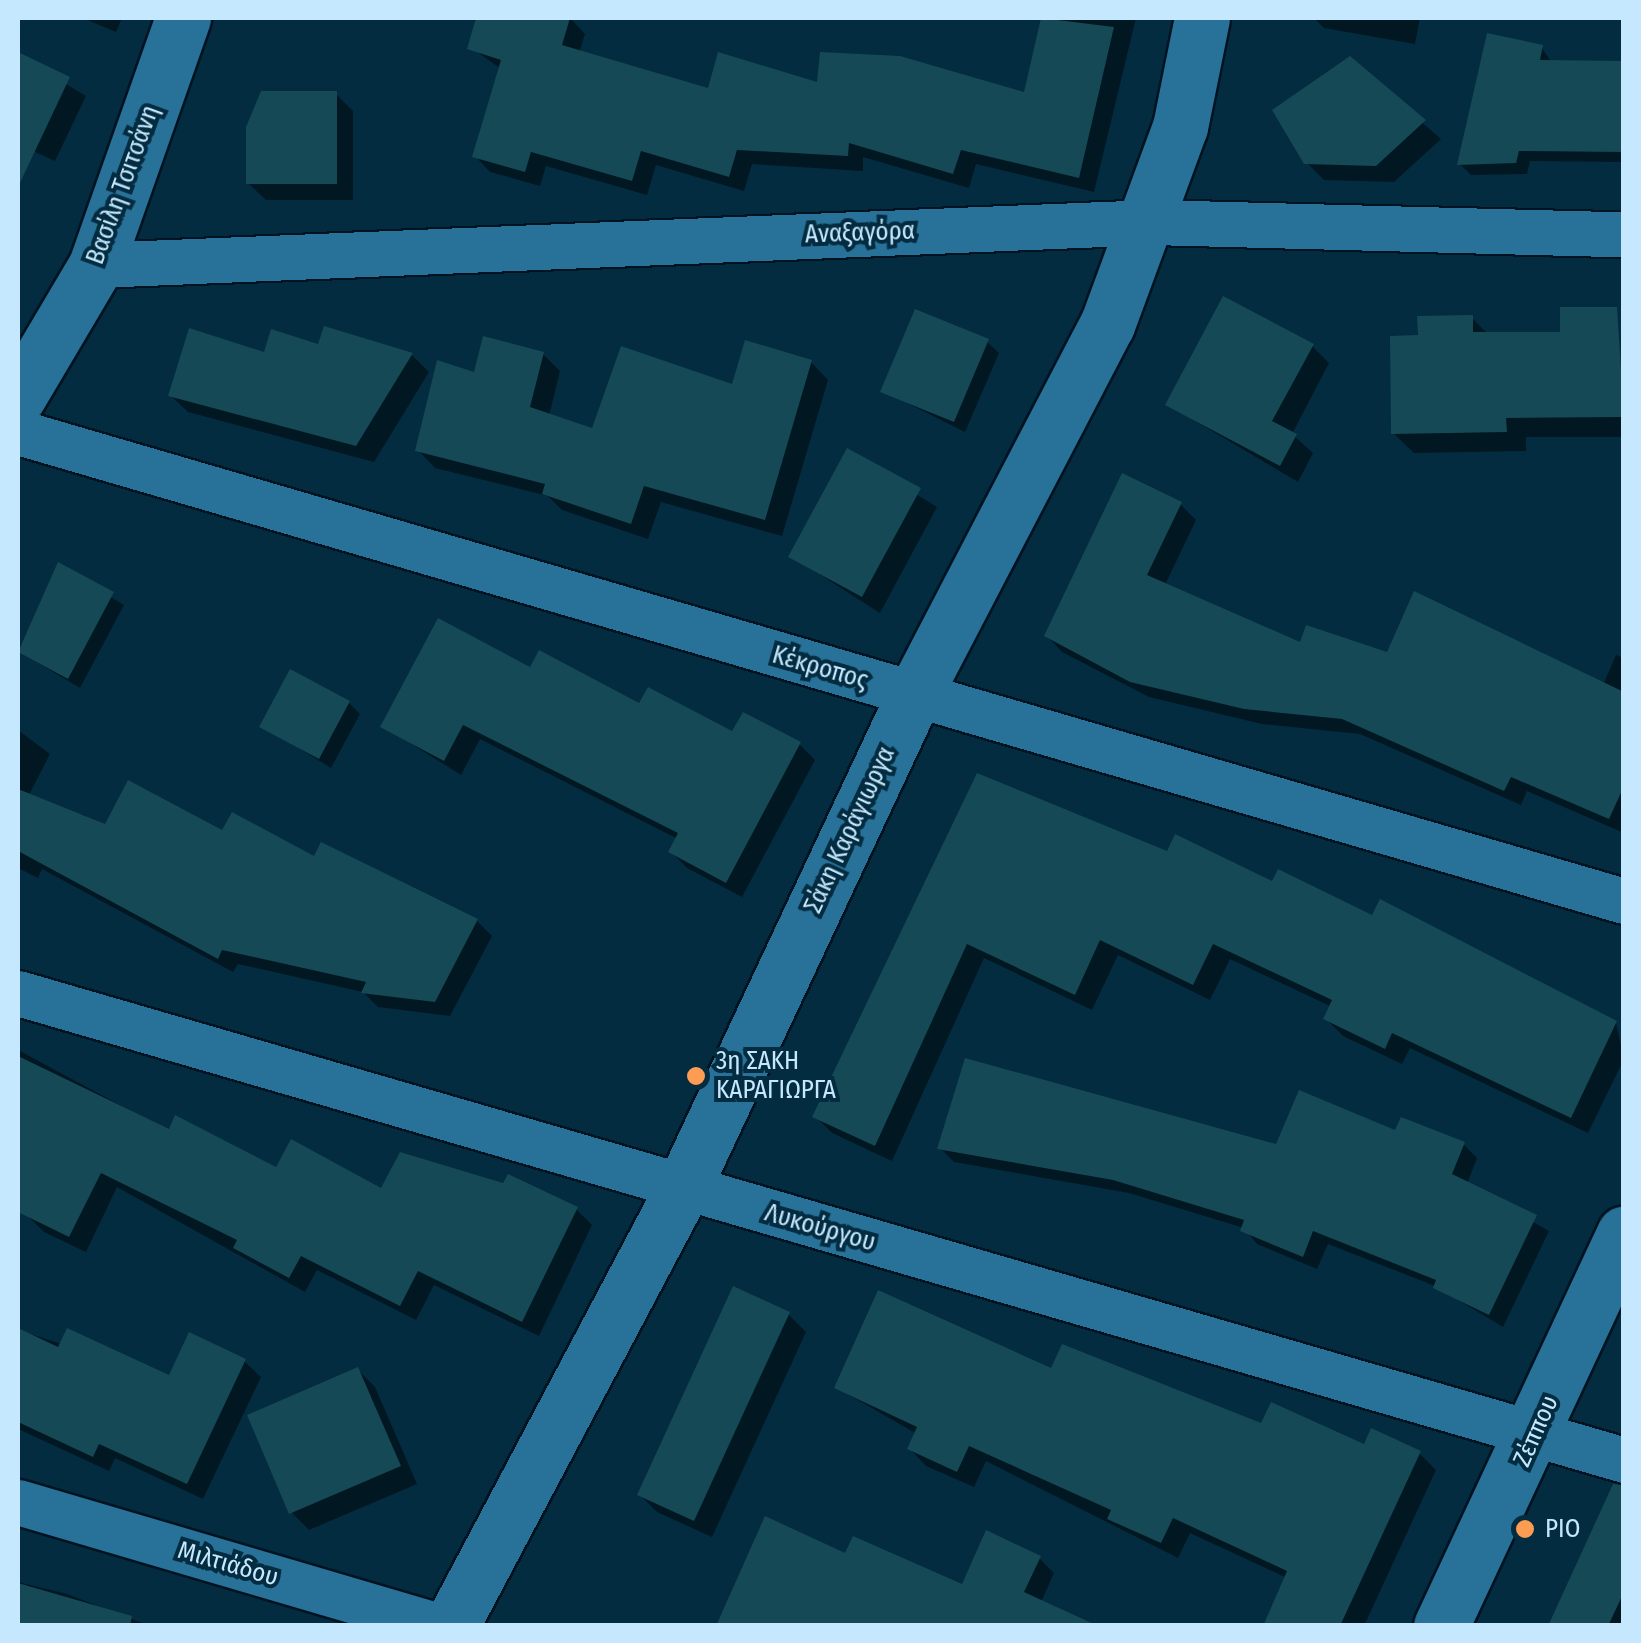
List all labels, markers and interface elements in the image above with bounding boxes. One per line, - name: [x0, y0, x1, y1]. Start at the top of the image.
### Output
- street label: Βασίλη Τσιτσάνη: [80, 101, 166, 269]
- street label: Αναξαγόρα: [804, 216, 916, 250]
- street label: Κέκροπος: [769, 640, 871, 696]
- street label: Σάκη Καράγιωργα: [798, 742, 902, 918]
- place label: 3η ΣΑΚΗ ΚΑΡΑΓΙΩΡΓΑ: [716, 1047, 836, 1106]
- marker: 3η ΣΑΚΗ ΚΑΡΑΓΙΩΡΓΑ: [685, 1065, 707, 1087]
- street label: Λυκούργου: [761, 1198, 879, 1258]
- street label: Ζέππου: [1507, 1391, 1565, 1471]
- place label: ΡΙΟ: [1545, 1514, 1580, 1544]
- marker: ΡΙΟ: [1514, 1518, 1536, 1540]
- street label: Μιλτιάδου: [174, 1535, 282, 1593]

